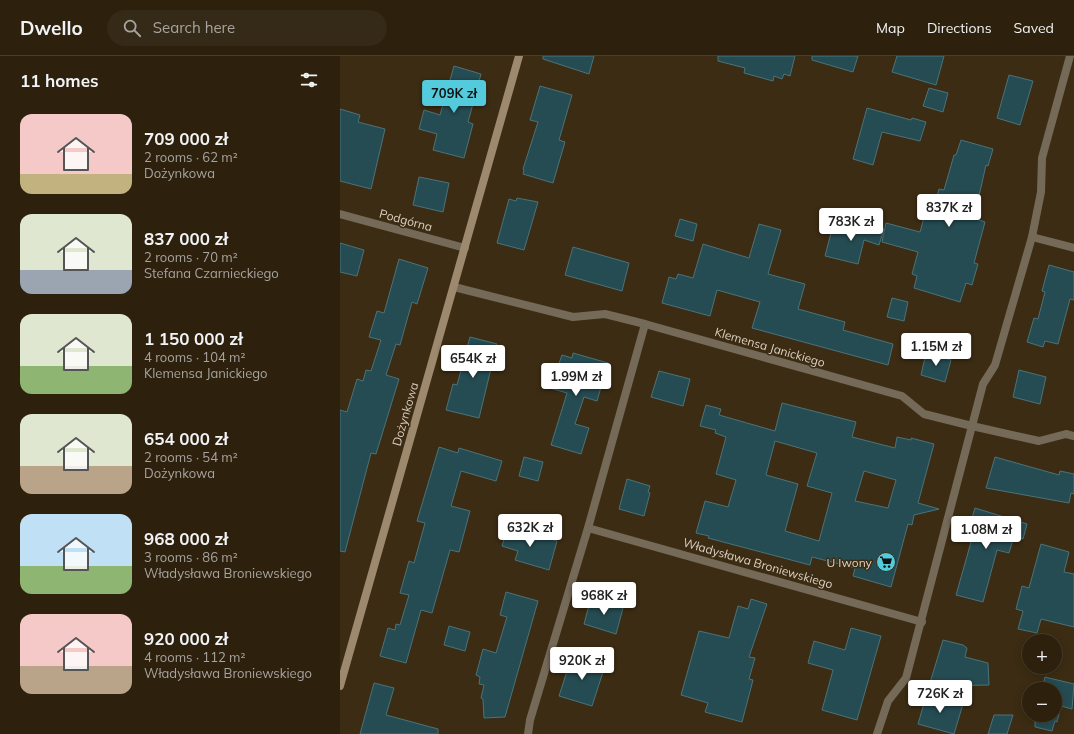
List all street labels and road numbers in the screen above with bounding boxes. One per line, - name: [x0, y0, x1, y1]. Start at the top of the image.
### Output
- street label: Podgórna: [378, 206, 434, 234]
- street label: Klemensa Janickiego: [713, 324, 827, 370]
- street label: Dożynkowa: [389, 380, 421, 448]
- street label: Władysława Broniewskiego: [681, 534, 835, 592]

